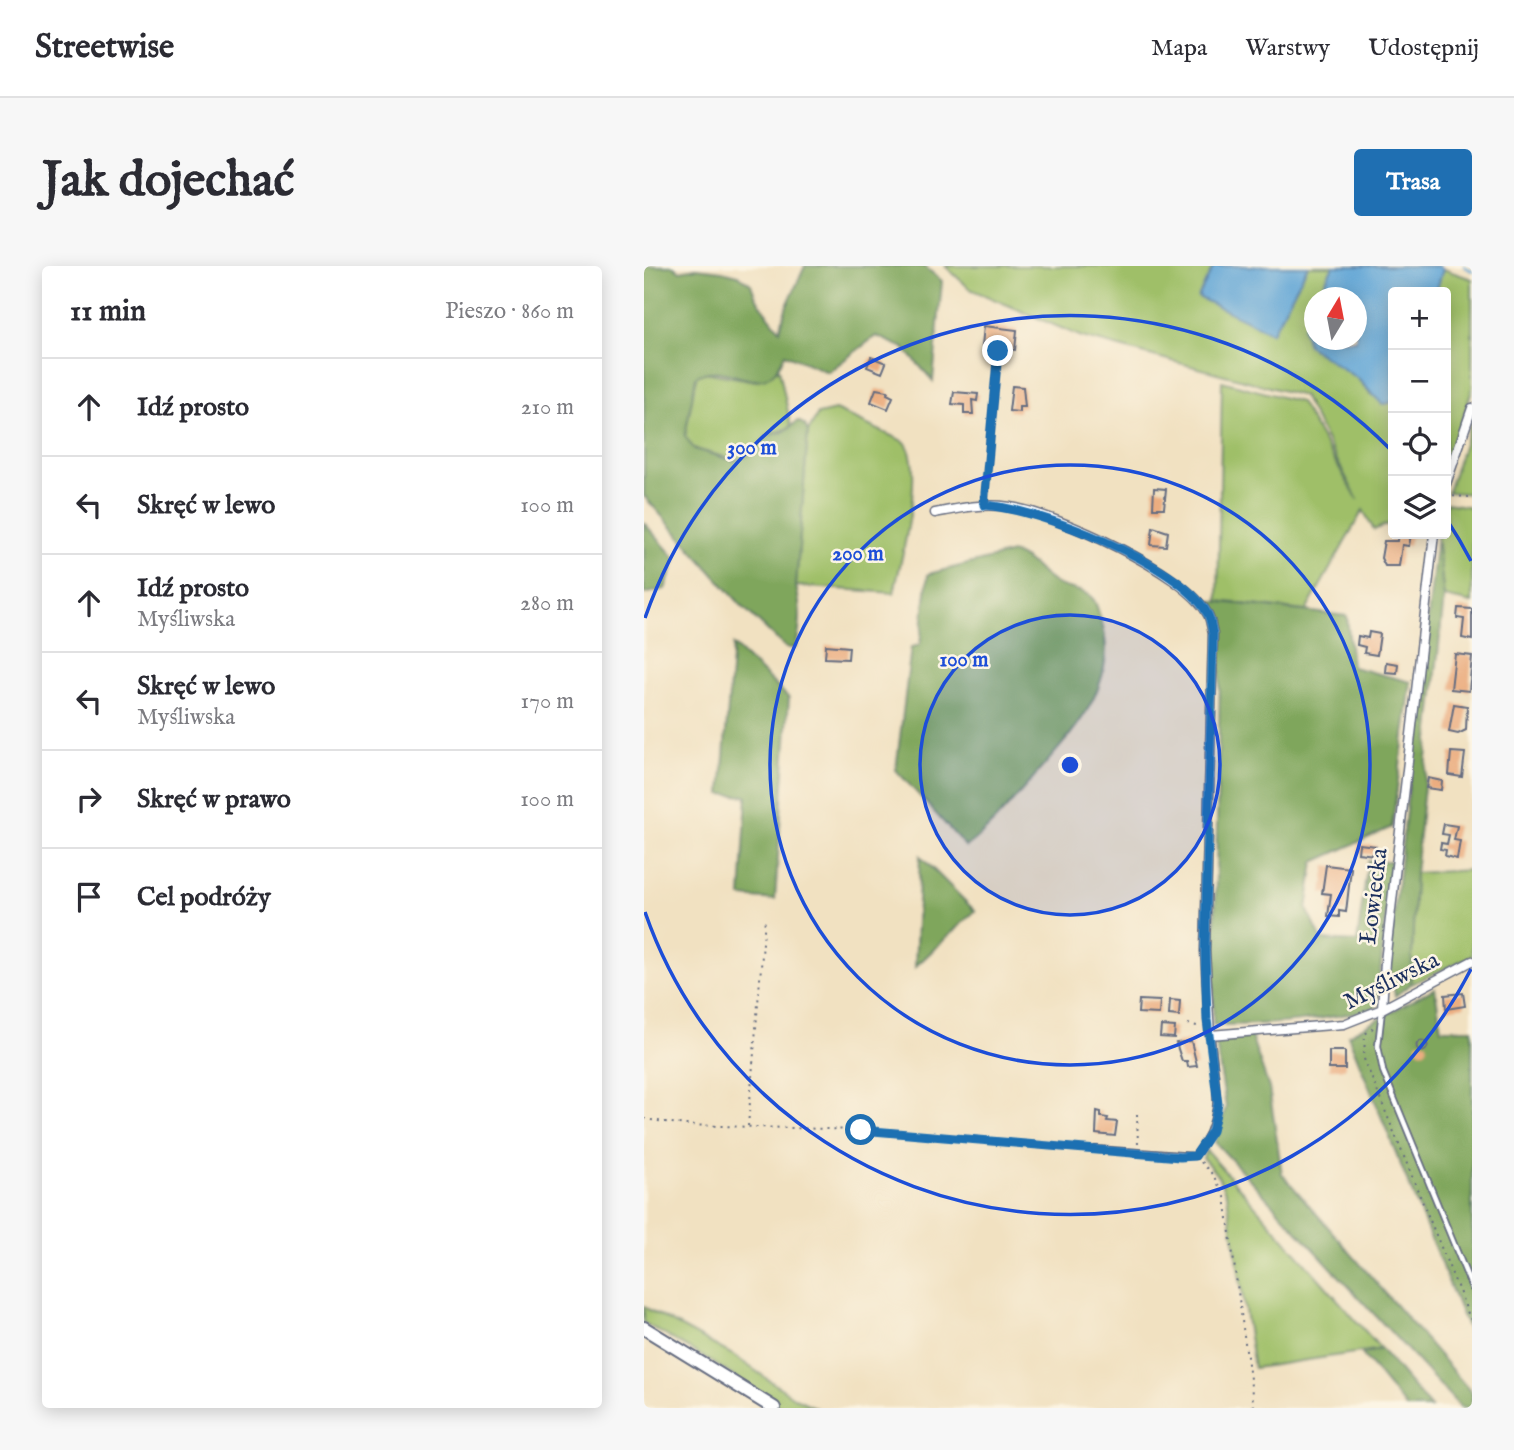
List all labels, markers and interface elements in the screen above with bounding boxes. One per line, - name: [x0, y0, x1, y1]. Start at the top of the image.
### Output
- text: Streetwise: [35, 27, 174, 69]
- text: Mapa: [1151, 33, 1207, 64]
- text: Warstwy: [1245, 33, 1330, 64]
- text: Udostępnij: [1368, 33, 1479, 64]
- button: Trasa: [1354, 149, 1472, 216]
- text: Jak dojechać: [42, 151, 295, 213]
- north arrow: [1304, 287, 1367, 350]
- map controls: [1388, 287, 1451, 539]
- button: +: [1388, 287, 1451, 350]
- text: 11 min: [70, 293, 146, 331]
- text: Pieszo · 860 m: [445, 297, 574, 326]
- route end: [982, 335, 1013, 366]
- button: −: [1388, 350, 1451, 413]
- icon: ahead: [70, 388, 108, 426]
- text: Idź prosto: [137, 391, 249, 424]
- text: 210 m: [521, 393, 574, 422]
- button: locate: [1388, 413, 1451, 476]
- text: 300 m: [727, 435, 777, 462]
- button: layers: [1388, 476, 1451, 539]
- icon: left: [70, 486, 108, 524]
- text: Skręć w lewo: [137, 489, 275, 522]
- text: 100 m: [520, 491, 574, 520]
- text: 200 m: [832, 541, 884, 568]
- text: Idź prosto: [137, 572, 249, 605]
- icon: ahead: [70, 584, 108, 622]
- text: 280 m: [520, 589, 574, 618]
- text: Myśliwska: [137, 605, 235, 634]
- text: 100 m: [939, 647, 989, 674]
- text: Skręć w lewo: [137, 670, 275, 703]
- icon: left: [70, 682, 108, 720]
- text: 170 m: [521, 687, 574, 716]
- text: Myśliwska: [137, 703, 235, 732]
- centre of rings: [1058, 753, 1082, 777]
- icon: right: [70, 780, 108, 818]
- text: Skręć w prawo: [137, 783, 291, 816]
- text: 100 m: [520, 785, 574, 814]
- street label: Łowiecka: [1353, 846, 1396, 946]
- icon: arrive: [70, 878, 108, 916]
- text: Cel podróży: [137, 881, 271, 914]
- street label: Myśliwska: [1339, 945, 1445, 1018]
- route start: [845, 1114, 876, 1145]

